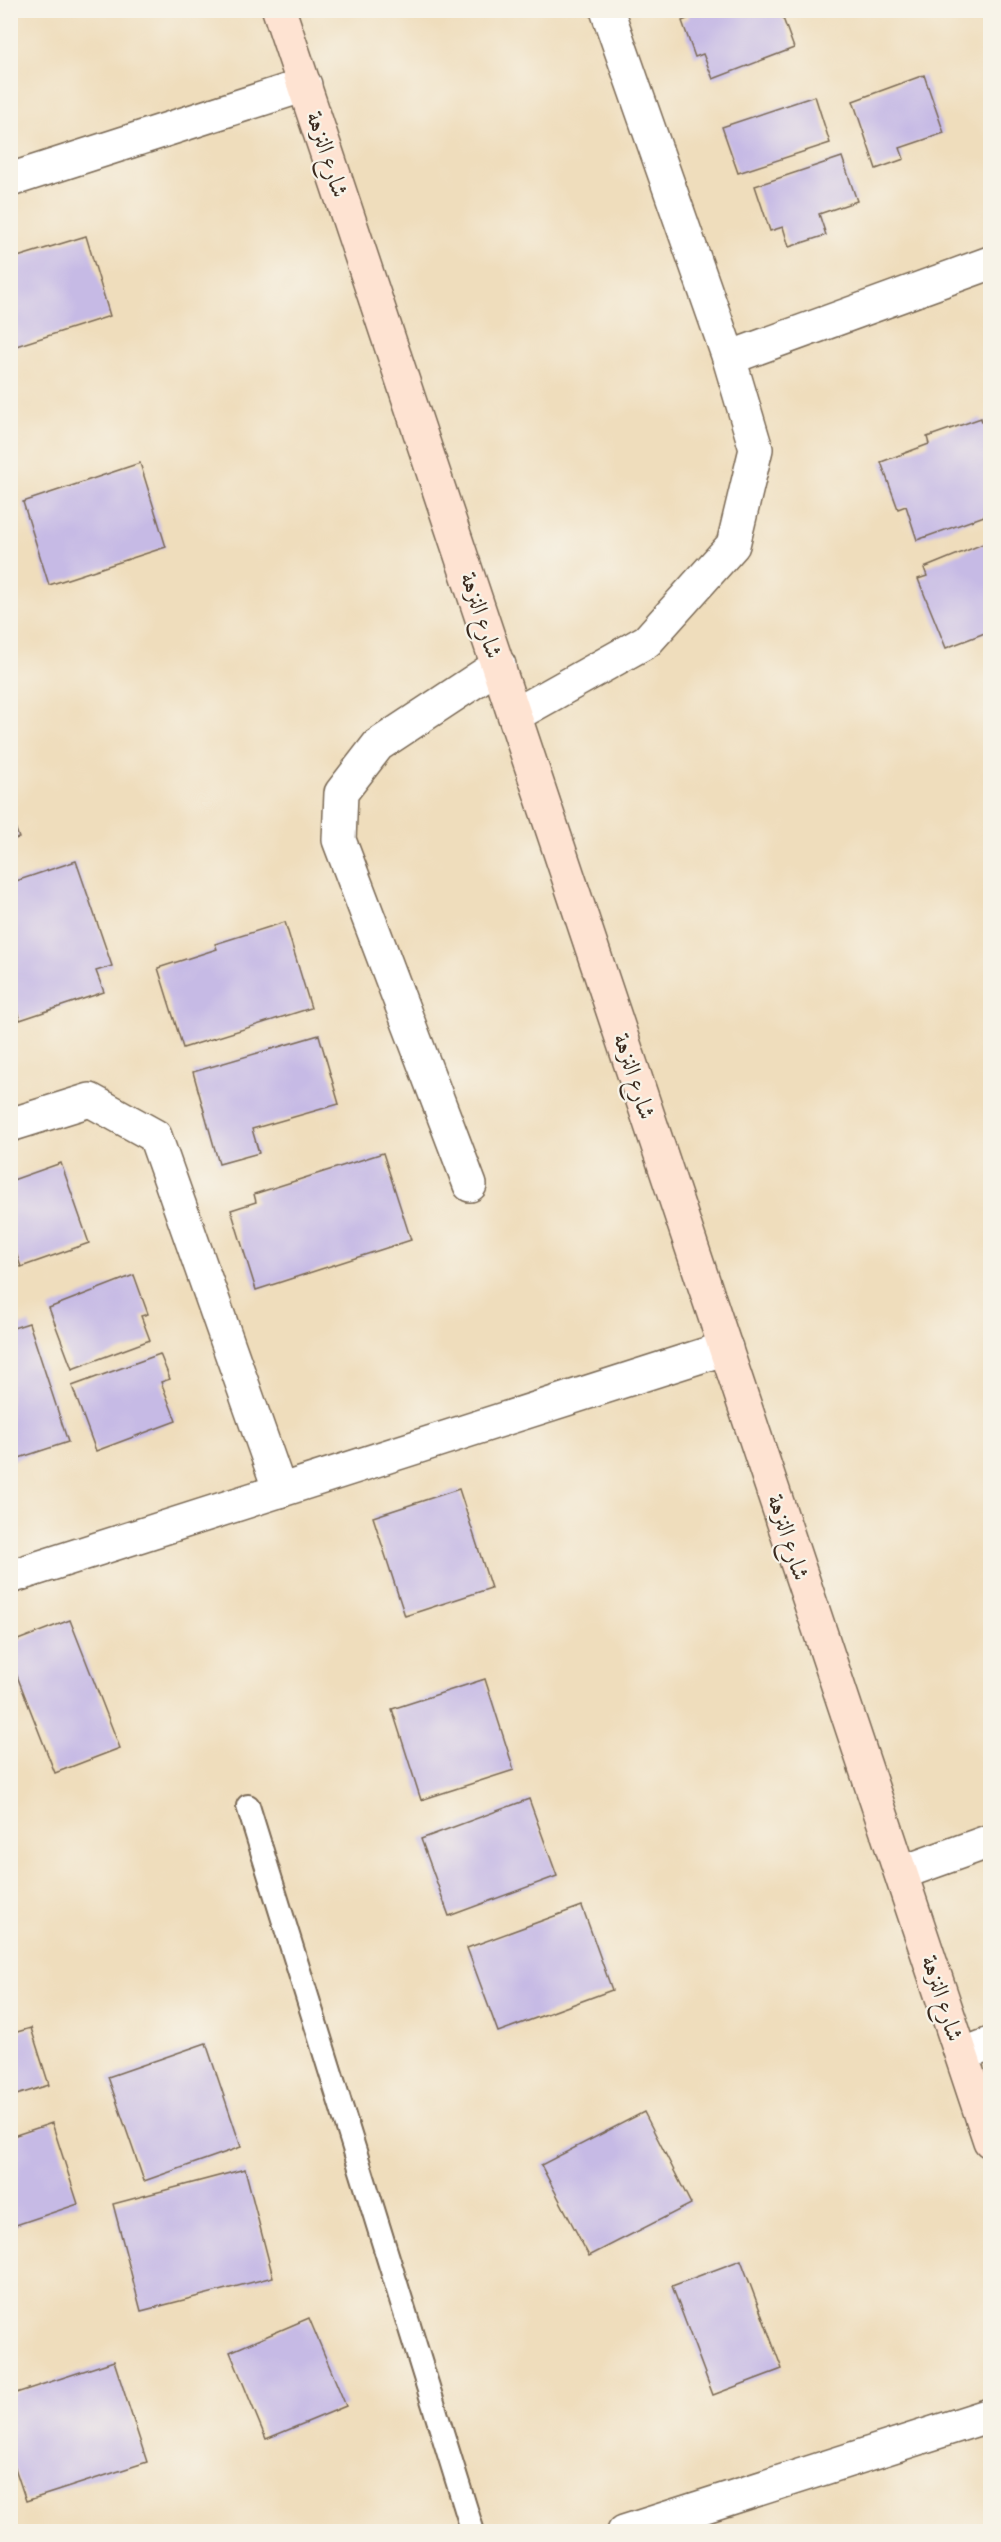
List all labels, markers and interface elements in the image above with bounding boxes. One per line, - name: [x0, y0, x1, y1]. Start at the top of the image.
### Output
- street label: شارع النزهة: [295, 107, 356, 203]
- street label: شارع النزهة: [449, 568, 510, 664]
- street label: شارع النزهة: [602, 1029, 663, 1125]
- street label: شارع النزهة: [756, 1490, 817, 1586]
- street label: شارع النزهة: [910, 1951, 971, 2047]

